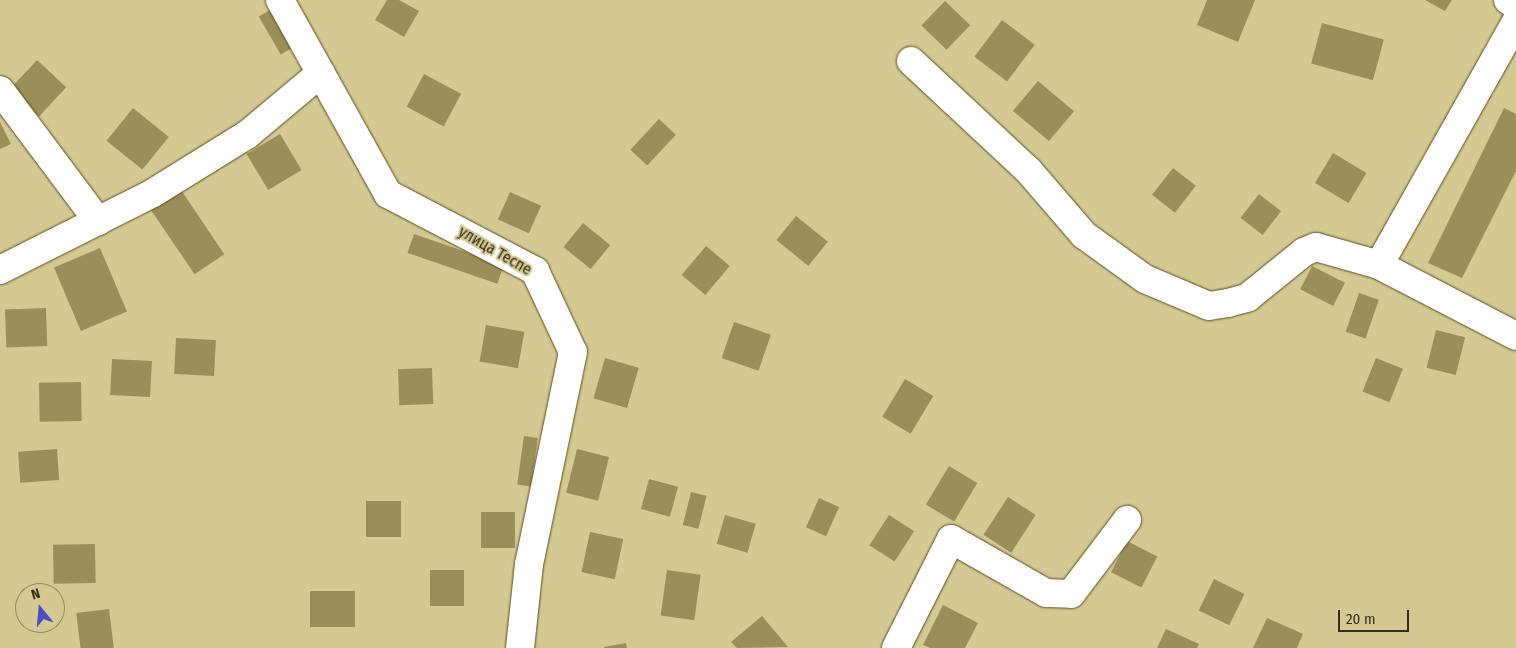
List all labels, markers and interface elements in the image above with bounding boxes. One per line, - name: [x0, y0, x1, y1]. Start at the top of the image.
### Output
- street label: улица Теспе: [455, 222, 535, 280]
- north arrow: [15, 583, 65, 633]
- text: N: [29, 585, 42, 603]
- scale bar: [1341, 600, 1412, 632]
- text: 20 m: [1346, 610, 1376, 628]

